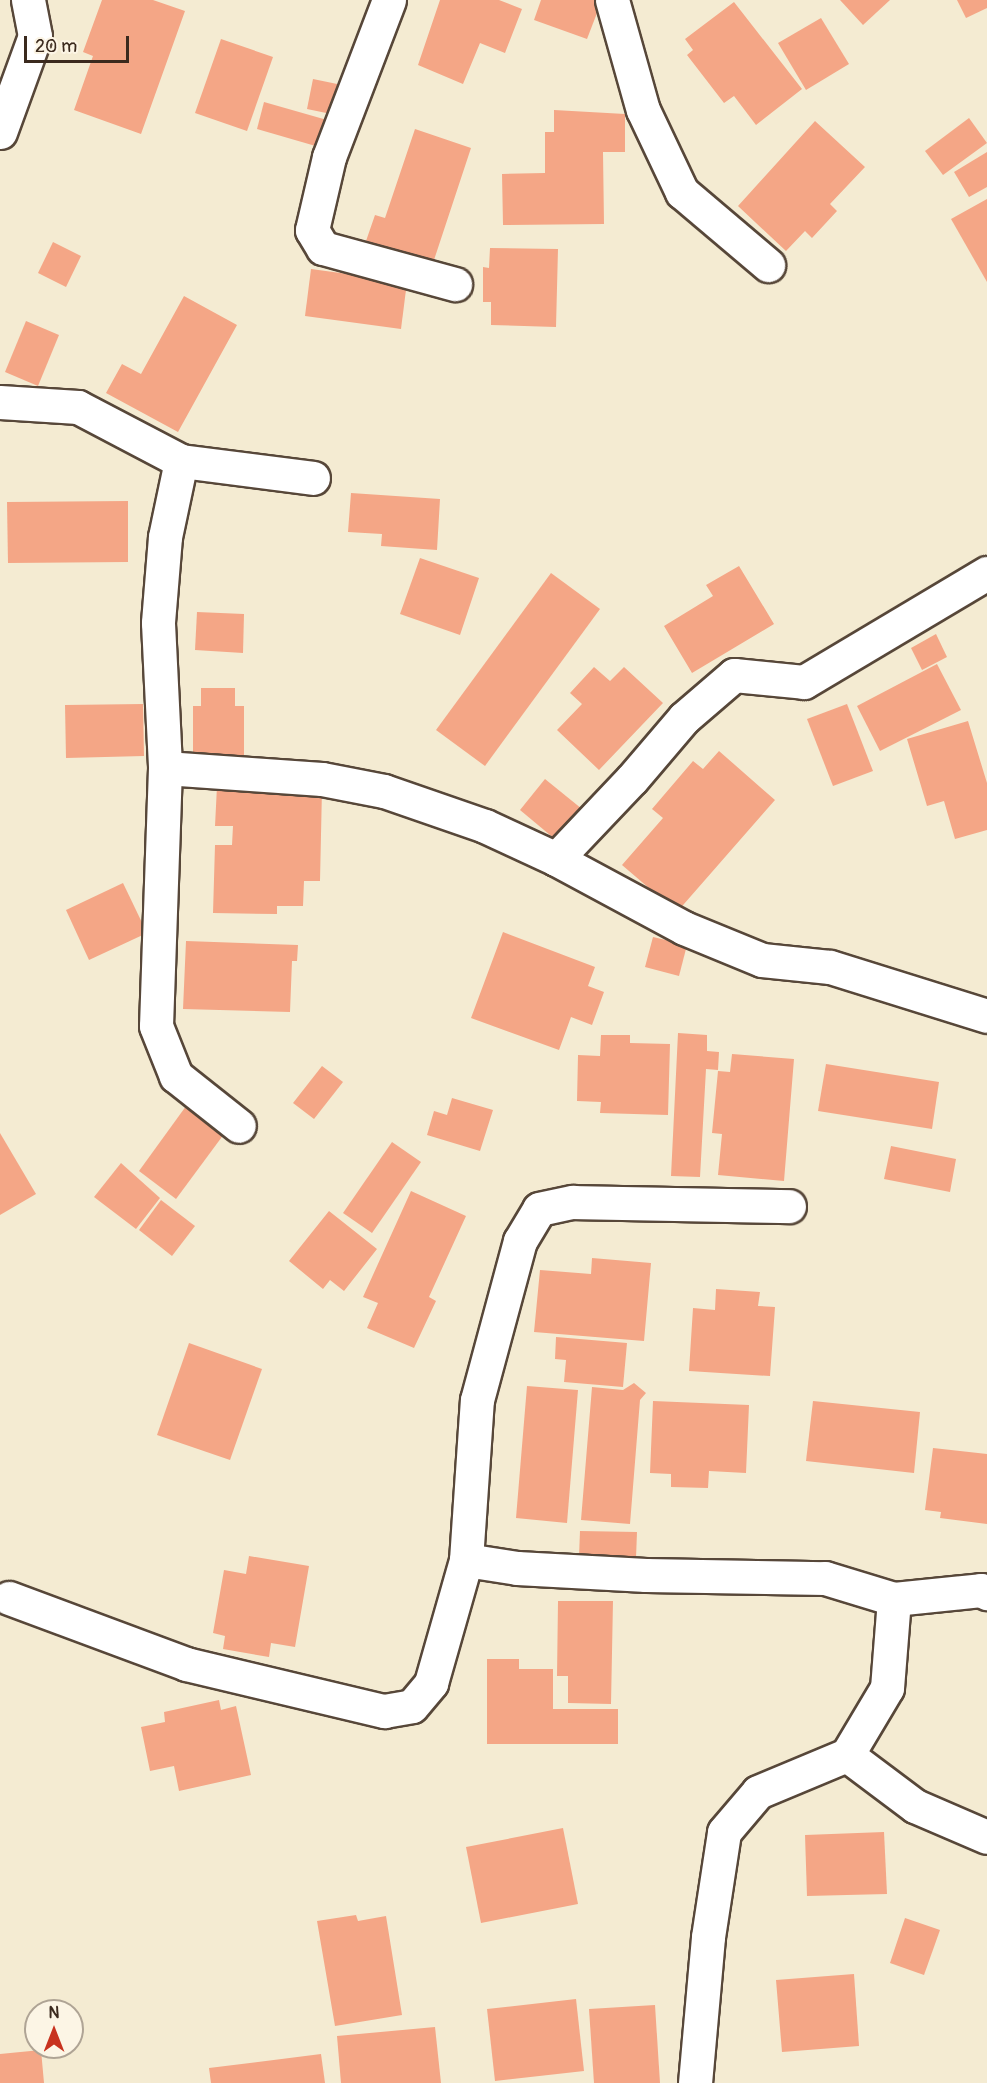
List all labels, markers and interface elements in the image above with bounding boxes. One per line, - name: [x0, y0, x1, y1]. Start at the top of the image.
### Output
- scale bar: [27, 24, 132, 62]
- text: 20 m: [35, 35, 77, 58]
- north arrow: [24, 1999, 84, 2059]
- text: N: [49, 2003, 59, 2023]

